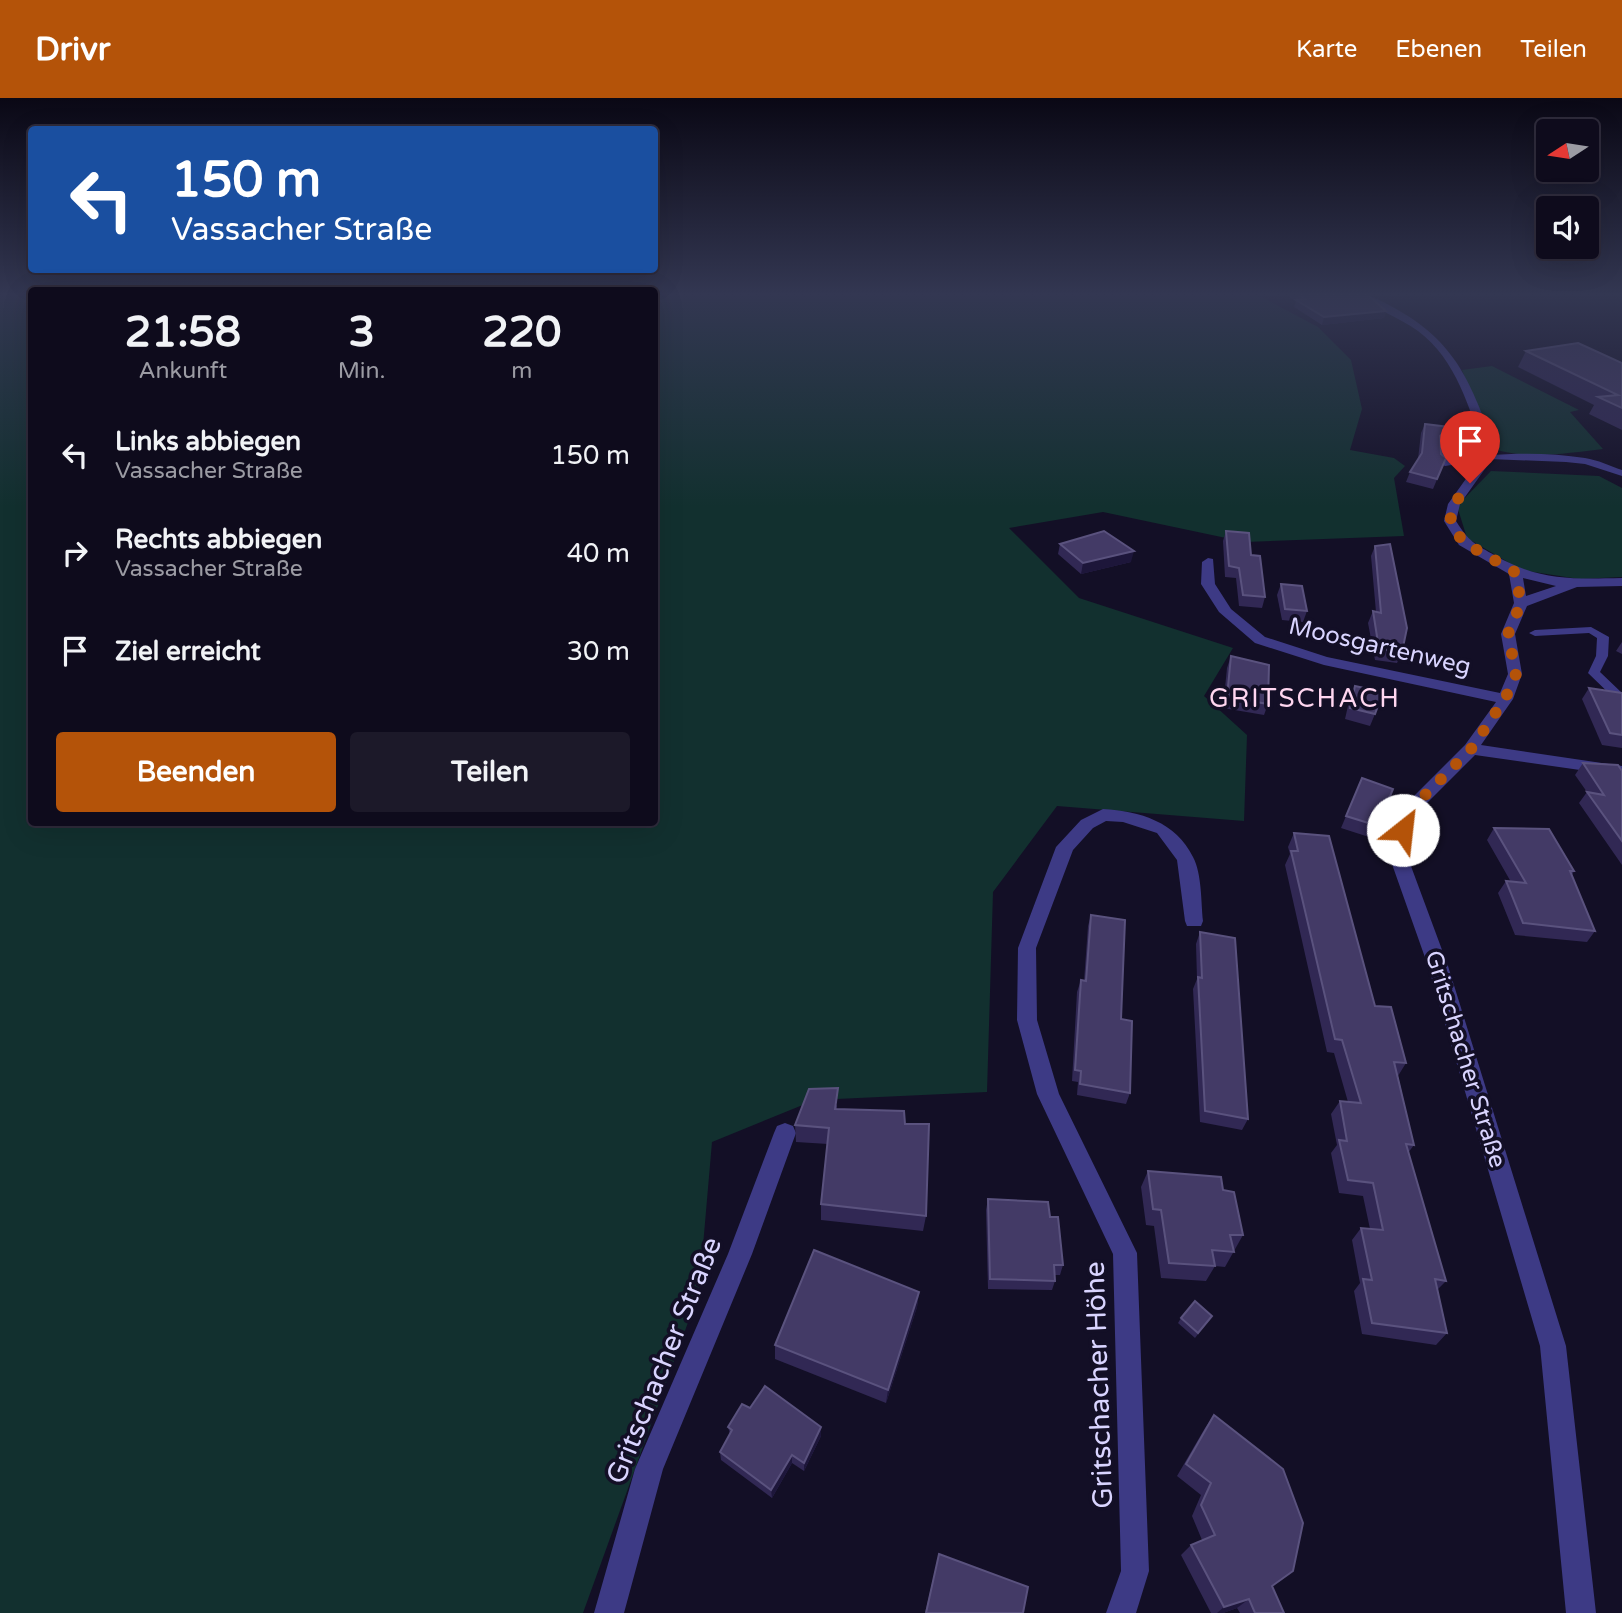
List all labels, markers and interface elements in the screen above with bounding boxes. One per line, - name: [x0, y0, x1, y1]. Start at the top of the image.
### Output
- text: Drivr: [35, 30, 110, 69]
- text: Karte: [1296, 35, 1357, 64]
- text: Ebenen: [1395, 35, 1482, 64]
- text: Teilen: [1520, 35, 1587, 64]
- north arrow: [1536, 119, 1600, 182]
- map controls: [1536, 119, 1599, 259]
- text: 150 m: [171, 151, 321, 210]
- icon: left: [56, 154, 147, 245]
- button: sound: [1536, 196, 1599, 259]
- text: Vassacher Straße: [171, 211, 432, 249]
- text: 21:58: [125, 307, 241, 358]
- text: 3: [348, 307, 375, 358]
- text: 220: [482, 307, 561, 358]
- text: Ankunft: [139, 357, 227, 385]
- text: Min.: [338, 357, 385, 385]
- text: m: [511, 357, 532, 385]
- pin: [1440, 411, 1500, 483]
- icon: arrive: [1451, 422, 1489, 460]
- text: Links abbiegen: [115, 426, 301, 457]
- icon: left: [56, 436, 94, 474]
- text: 150 m: [550, 440, 630, 471]
- text: Vassacher Straße: [115, 457, 303, 485]
- text: Rechts abbiegen: [115, 524, 322, 555]
- icon: right: [56, 534, 94, 572]
- text: 40 m: [567, 538, 630, 569]
- text: Vassacher Straße: [115, 555, 303, 583]
- street label: Moosgartenweg: [1286, 611, 1474, 682]
- icon: arrive: [56, 632, 94, 670]
- text: Ziel erreicht: [115, 636, 261, 667]
- text: 30 m: [567, 636, 630, 667]
- district label: GRITSCHACH: [1209, 683, 1401, 714]
- button: Beenden: [56, 732, 336, 812]
- button: Teilen: [350, 732, 630, 812]
- position arrow: [1366, 793, 1440, 867]
- street label: Gritschacher Straße: [1419, 947, 1512, 1171]
- street label: Gritschacher Straße: [599, 1232, 729, 1489]
- street label: Gritschacher Höhe: [1078, 1261, 1120, 1509]

